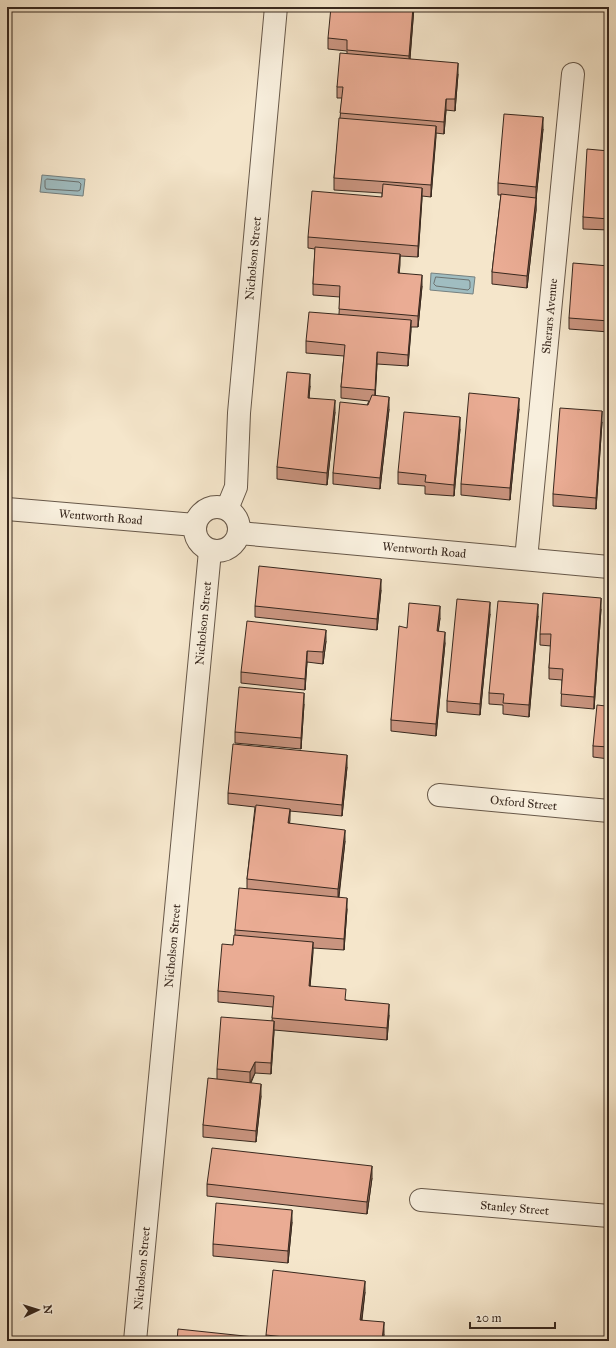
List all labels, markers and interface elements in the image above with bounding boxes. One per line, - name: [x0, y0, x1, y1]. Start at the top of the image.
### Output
- street label: Nicholson Street: [242, 215, 264, 301]
- street label: Sherars Avenue: [539, 278, 560, 354]
- street label: Wentworth Road: [58, 506, 143, 528]
- street label: Wentworth Road: [382, 539, 467, 561]
- street label: Nicholson Street: [192, 580, 214, 666]
- street label: Oxford Street: [489, 793, 559, 813]
- street label: Nicholson Street: [162, 903, 184, 988]
- street label: Stanley Street: [480, 1198, 550, 1218]
- street label: Nicholson Street: [131, 1225, 153, 1311]
- north arrow: [18, 1290, 58, 1330]
- text: N: [41, 1304, 54, 1315]
- scale bar: [470, 1304, 555, 1330]
- text: 20 m: [476, 1311, 502, 1325]

